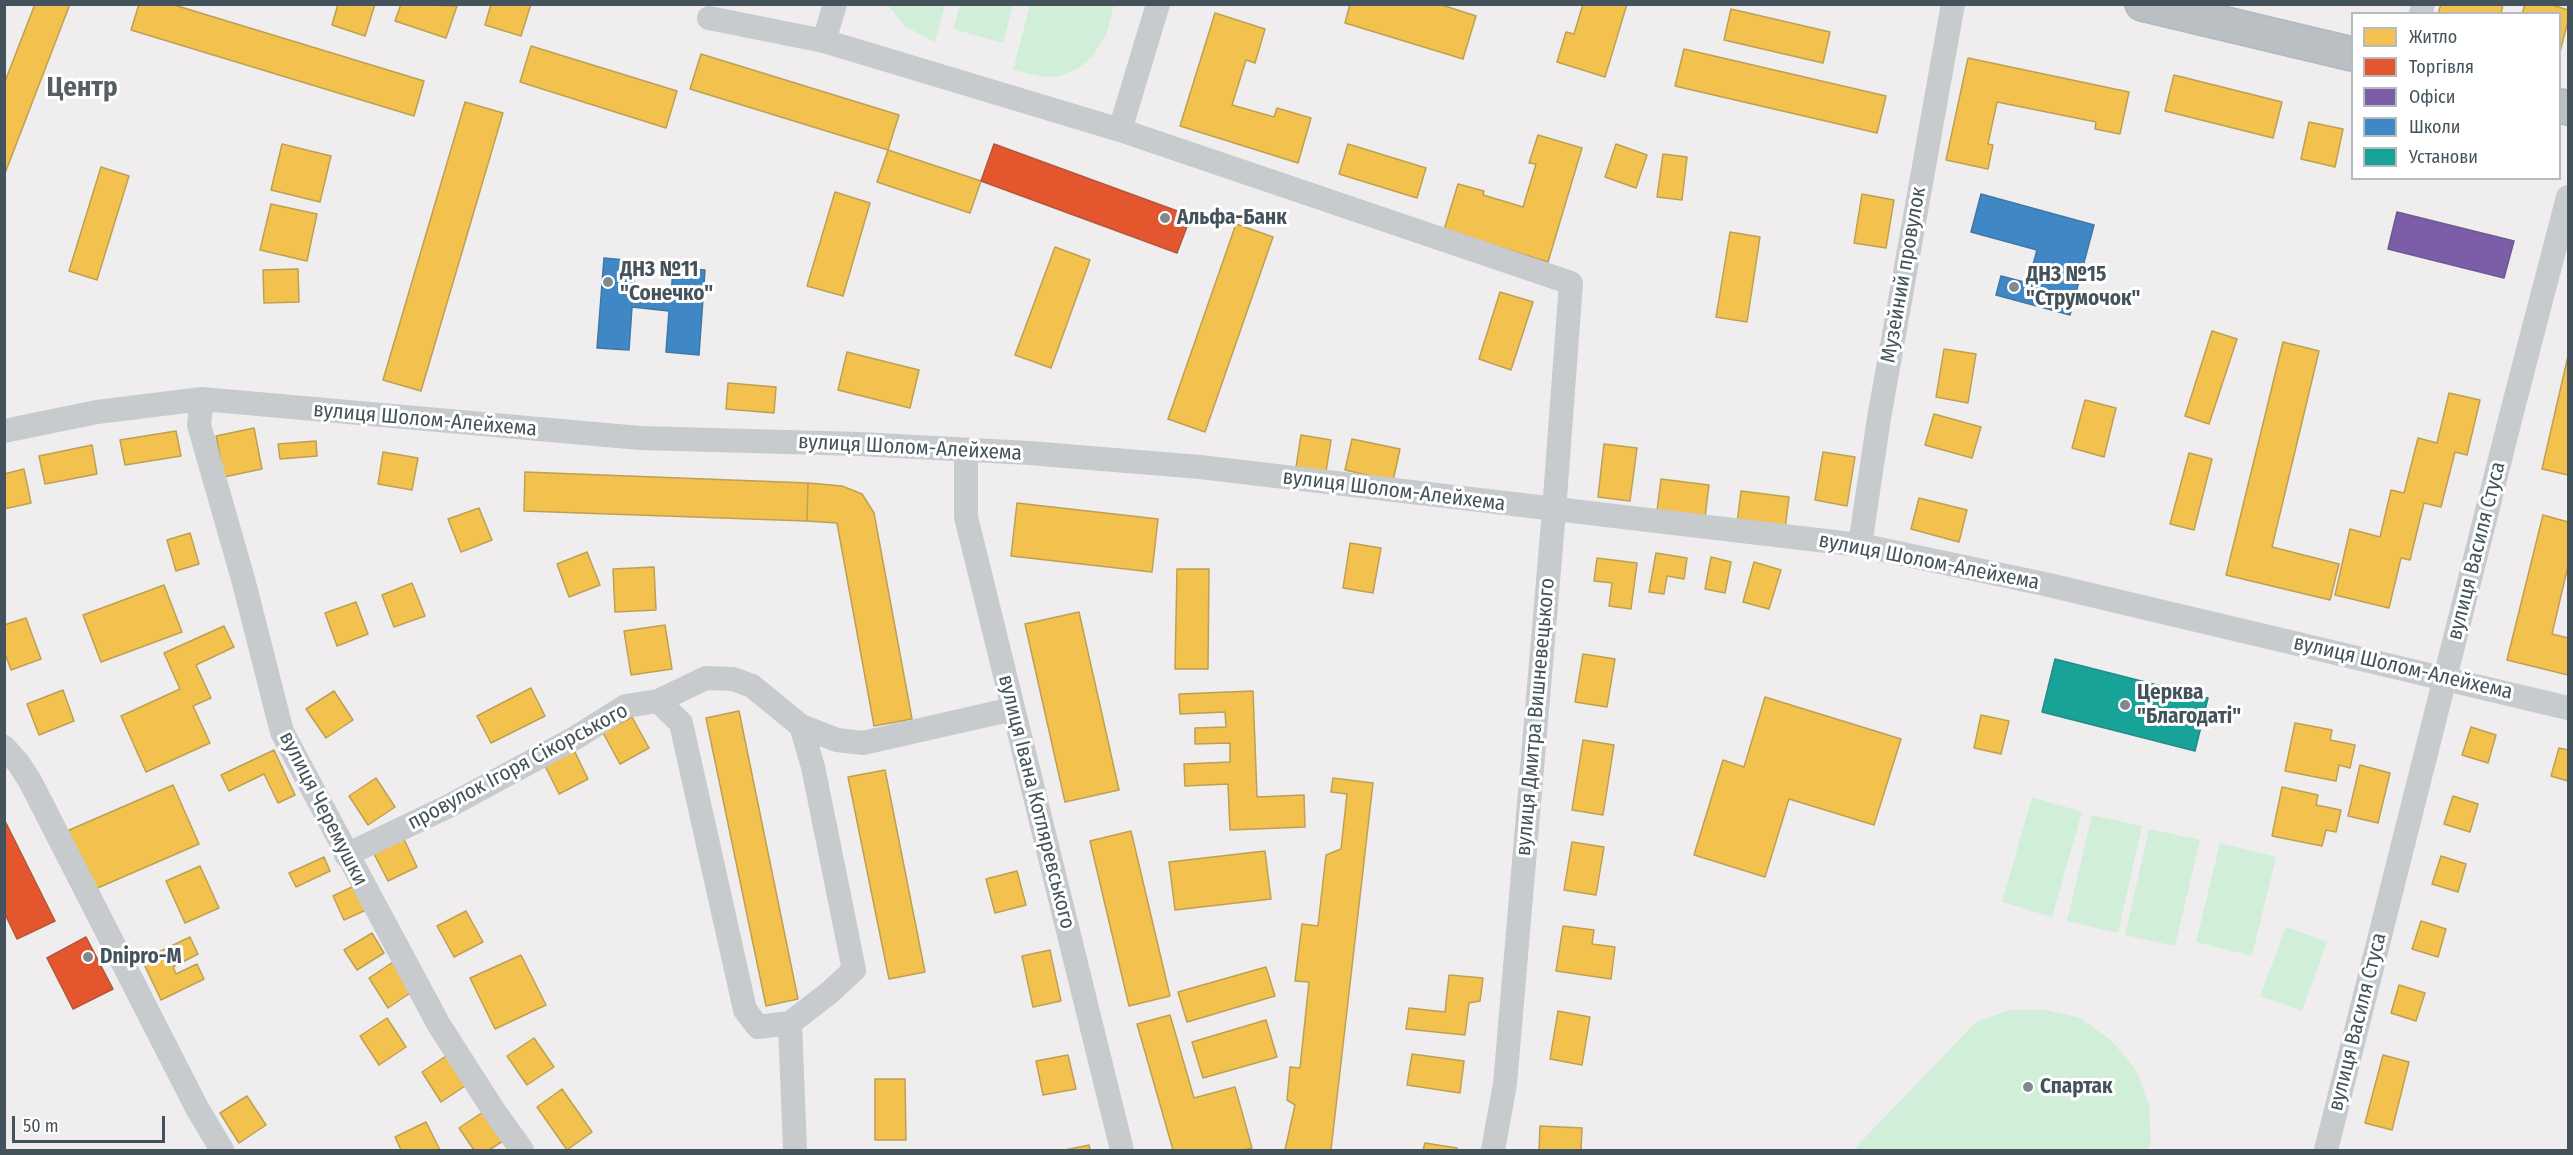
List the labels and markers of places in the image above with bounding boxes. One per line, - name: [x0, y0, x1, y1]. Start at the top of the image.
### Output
- place label: Альфа-Банк: [1177, 205, 1287, 231]
- marker: Альфа-Банк: [1158, 211, 1172, 225]
- place label: ДНЗ №11 "Сонечко": [620, 257, 713, 307]
- place label: ДНЗ №15 "Струмочок": [2026, 262, 2140, 312]
- marker: ДНЗ №11 "Сонечко": [601, 275, 615, 289]
- marker: ДНЗ №15 "Струмочок": [2007, 280, 2021, 294]
- place label: Церква "Благодаті": [2137, 680, 2241, 730]
- marker: Церква "Благодаті": [2118, 698, 2132, 712]
- place label: Dnipro-M: [100, 944, 182, 970]
- marker: Dnipro-M: [81, 950, 95, 964]
- place label: Спартак: [2040, 1074, 2112, 1100]
- marker: Спартак: [2021, 1080, 2035, 1094]

